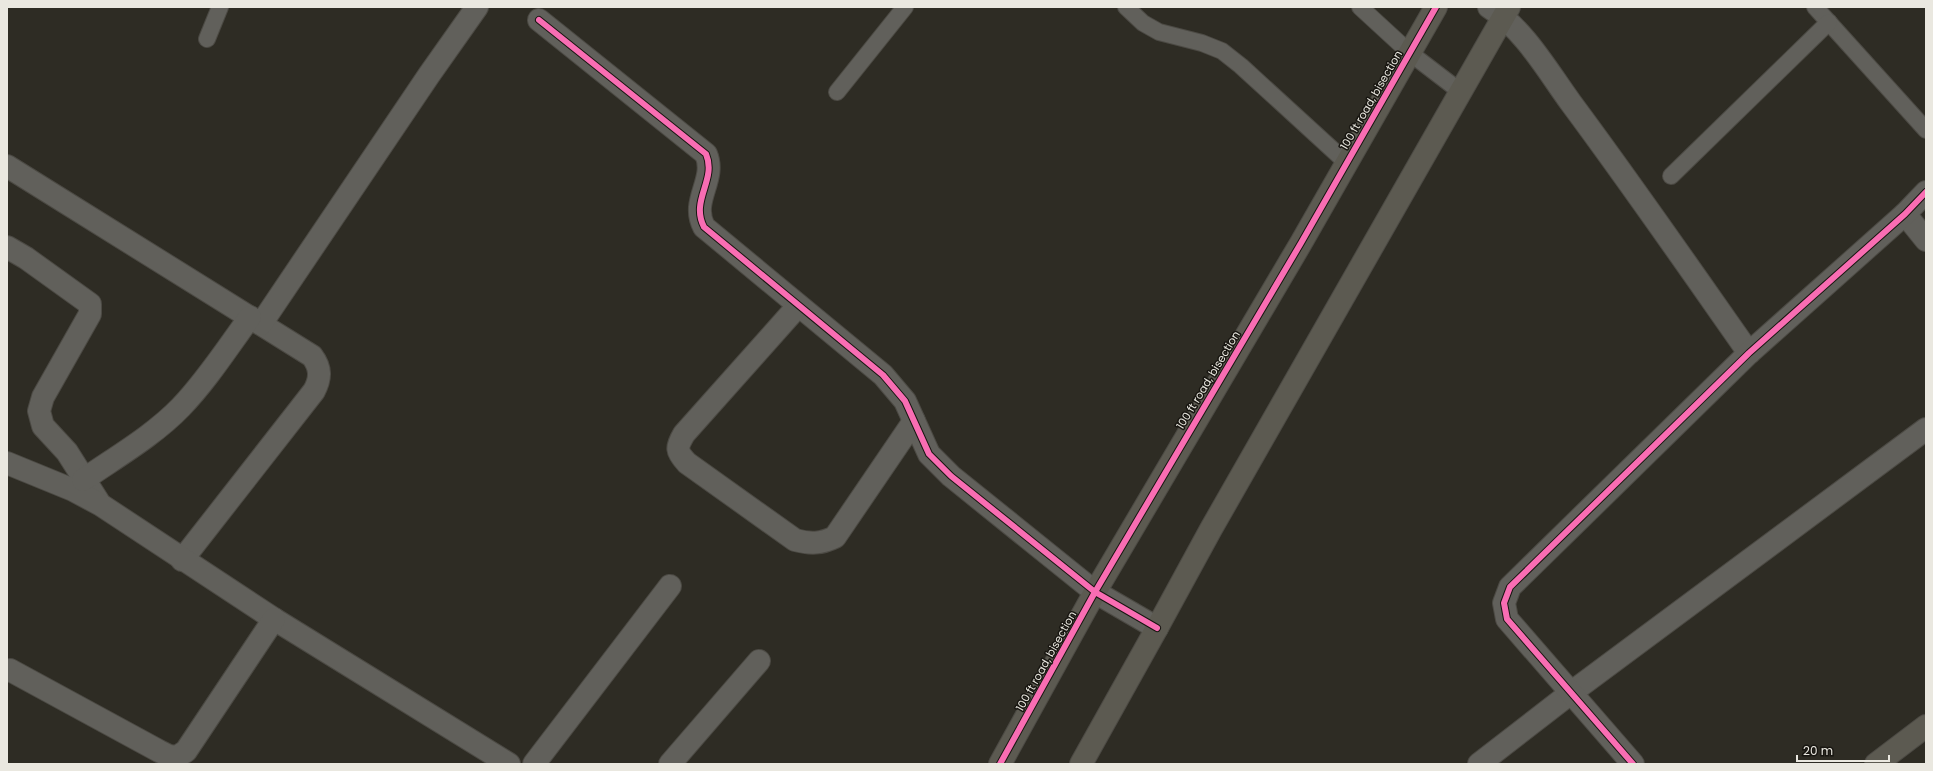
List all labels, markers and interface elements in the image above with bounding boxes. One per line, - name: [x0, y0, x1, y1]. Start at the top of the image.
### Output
- street label: 100 ft road, bisection: [1336, 47, 1406, 153]
- street label: 100 ft road, bisection: [1172, 328, 1244, 432]
- street label: 100 ft road, bisection: [1012, 608, 1080, 714]
- scale bar: [1797, 737, 1889, 763]
- text: 20 m: [1803, 742, 1833, 759]

